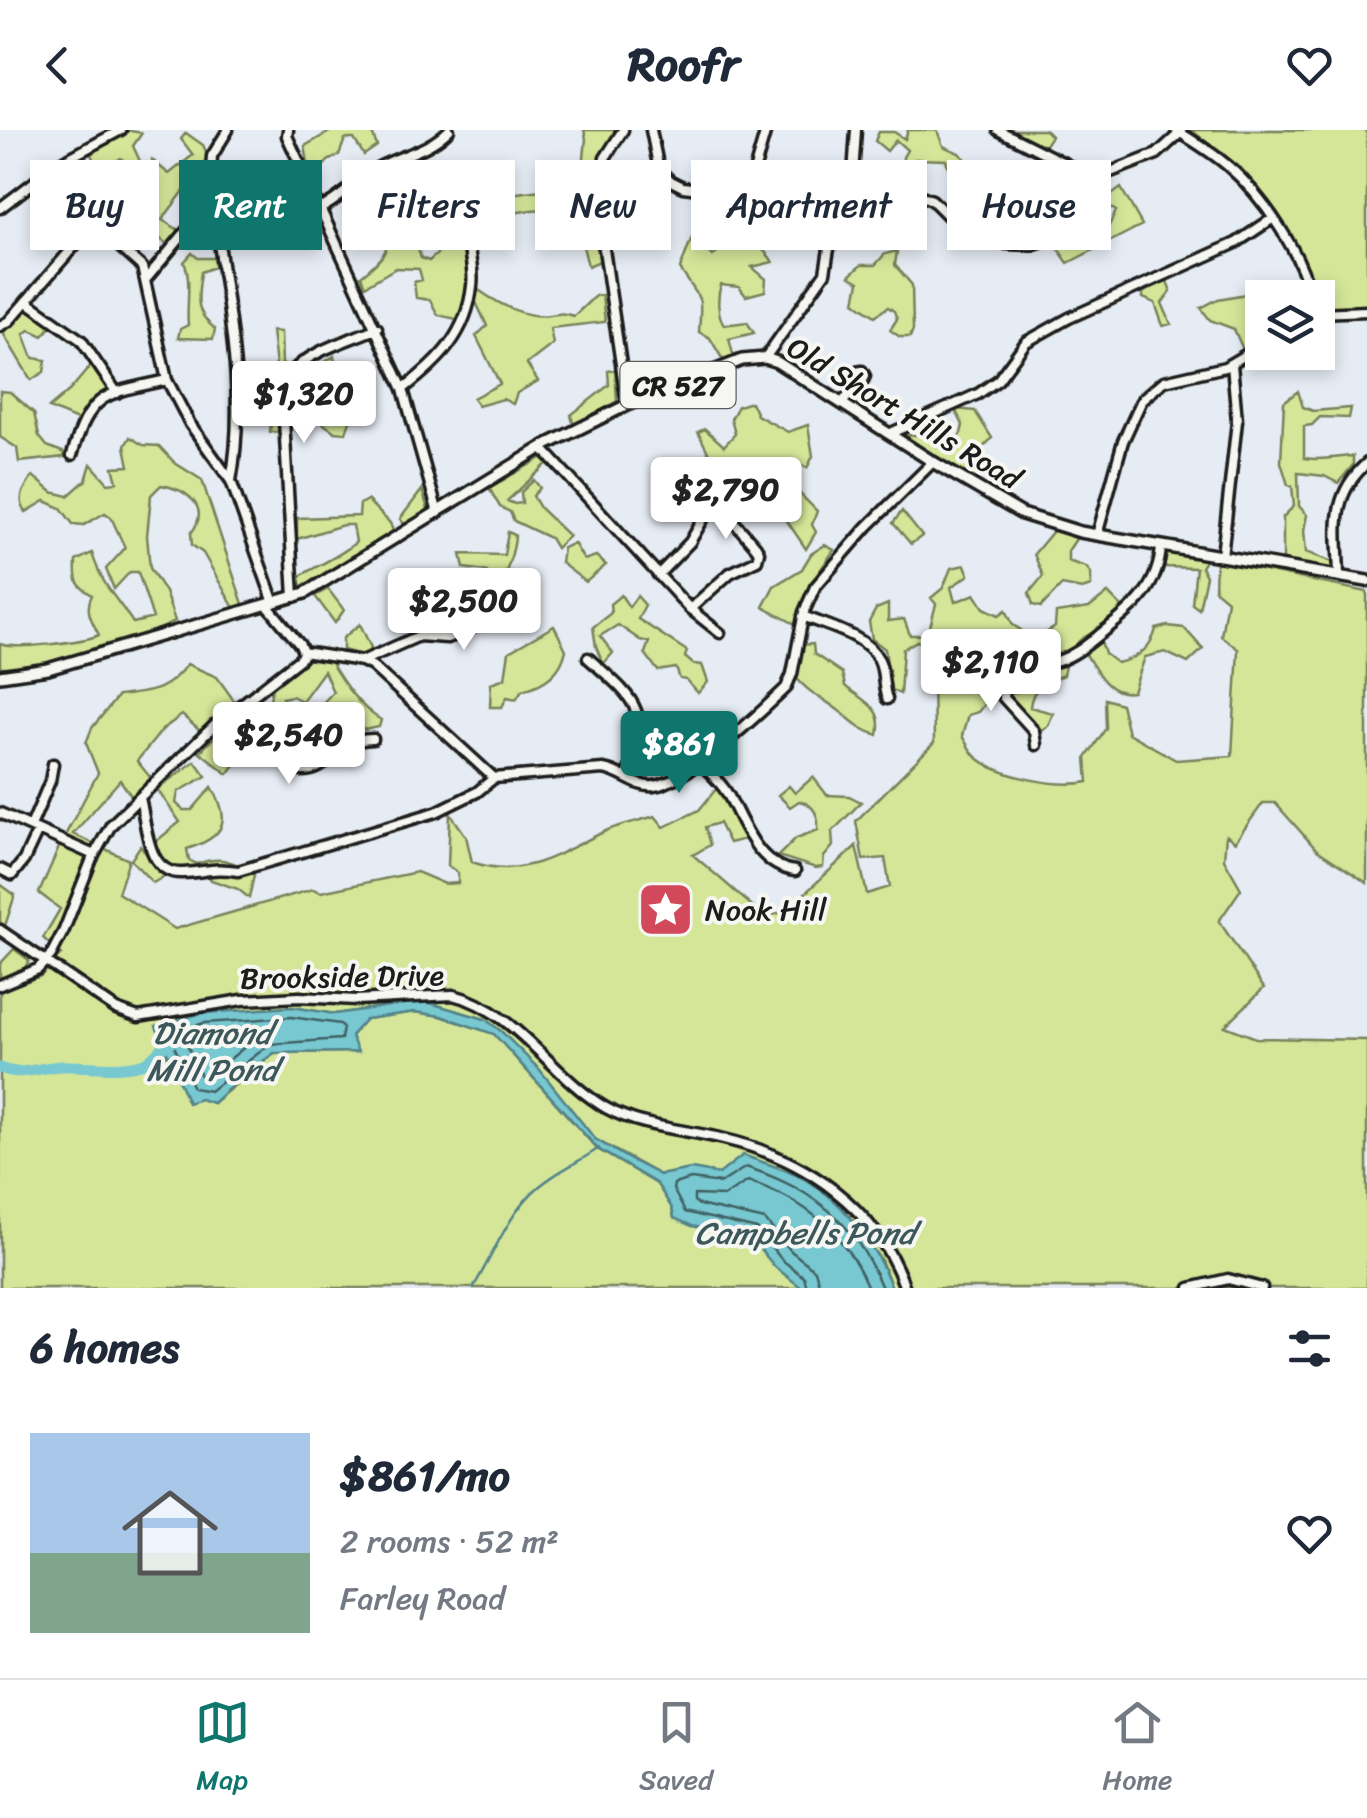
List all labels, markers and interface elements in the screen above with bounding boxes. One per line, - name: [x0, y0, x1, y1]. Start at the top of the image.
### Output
- text: Roofr: [628, 25, 739, 105]
- icon: back: [30, 38, 85, 93]
- icon: heart: [1282, 38, 1337, 93]
- chip: Buy: [30, 160, 159, 250]
- chip: Rent: [179, 160, 322, 250]
- chip: Filters: [342, 160, 515, 250]
- chip: New: [535, 160, 671, 250]
- chip: Apartment: [691, 160, 927, 250]
- chip: House: [947, 160, 1111, 250]
- map controls: [1245, 280, 1335, 370]
- button: layers: [1245, 280, 1335, 370]
- street label: Old Short Hills Road: [776, 321, 1034, 506]
- pin: $1,320: [223, 361, 385, 446]
- road number: CR 527: [620, 362, 736, 408]
- text: $1,320: [254, 365, 354, 422]
- pin: $2,790: [645, 457, 807, 542]
- text: $2,790: [673, 461, 779, 518]
- pin: $2,500: [383, 568, 545, 653]
- text: $2,500: [410, 572, 518, 629]
- pin: $2,110: [910, 629, 1072, 714]
- text: $2,110: [943, 633, 1039, 690]
- pin: $2,540: [208, 702, 370, 787]
- text: $2,540: [235, 706, 343, 763]
- pin: $861: [620, 711, 738, 796]
- text: $861: [643, 715, 715, 772]
- place icon: Nook Hill: [636, 880, 696, 940]
- place label: Nook Hill: [705, 883, 827, 937]
- street label: Brookside Drive: [239, 948, 445, 1006]
- water label: Diamond Mill Pond: [147, 1005, 286, 1099]
- water label: Campbells Pond: [695, 1205, 923, 1262]
- text: 6 homes: [30, 1311, 179, 1385]
- icon: filters: [1282, 1321, 1337, 1376]
- text: $861/mo: [340, 1439, 510, 1513]
- icon: home: [110, 1473, 230, 1593]
- icon: heart: [1282, 1506, 1337, 1561]
- text: 2 rooms · 52 m²: [340, 1513, 559, 1570]
- text: Farley Road: [340, 1570, 505, 1627]
- tab: Map: [195, 1695, 250, 1804]
- tab: Saved: [639, 1695, 713, 1804]
- tab: Home: [1102, 1695, 1172, 1804]

